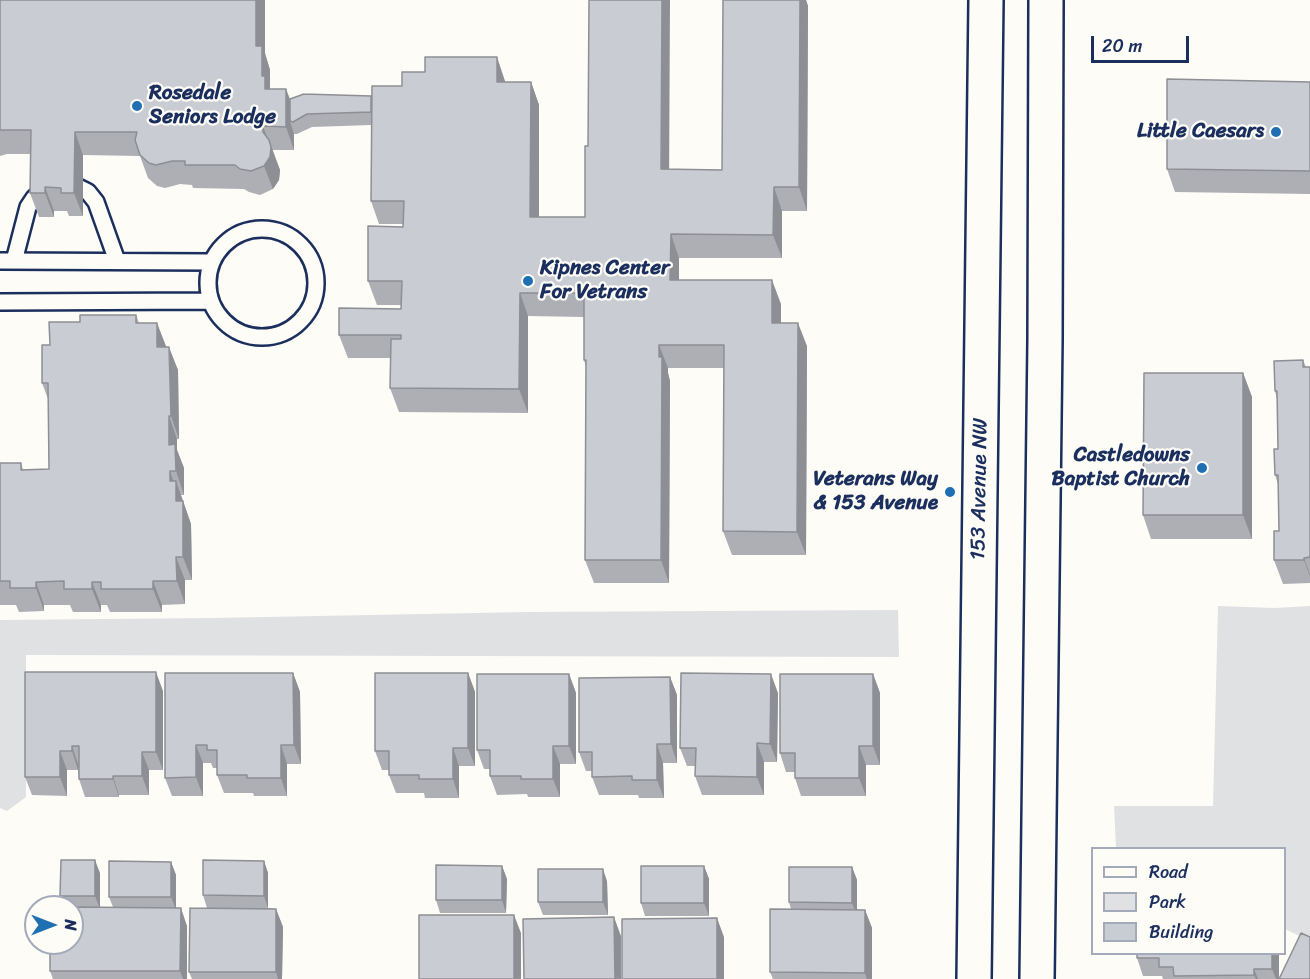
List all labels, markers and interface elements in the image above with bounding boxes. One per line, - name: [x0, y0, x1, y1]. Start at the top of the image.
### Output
- scale bar: [1094, 24, 1192, 62]
- text: 20 m: [1102, 30, 1142, 62]
- place label: Rosedale Seniors Lodge: [149, 81, 276, 131]
- marker: Rosedale Seniors Lodge: [130, 99, 144, 113]
- place label: Little Caesars: [1137, 119, 1264, 145]
- marker: Little Caesars: [1269, 125, 1283, 139]
- place label: Kipnes Center For Vetrans: [540, 256, 670, 306]
- marker: Kipnes Center For Vetrans: [521, 274, 535, 288]
- street label: 153 Avenue NW: [966, 418, 994, 560]
- place label: Castledowns Baptist Church: [1051, 443, 1190, 493]
- marker: Castledowns Baptist Church: [1195, 461, 1209, 475]
- place label: Veterans Way & 153 Avenue: [813, 467, 938, 517]
- marker: Veterans Way & 153 Avenue: [943, 485, 957, 499]
- legend: [1091, 847, 1286, 955]
- text: Road: [1149, 856, 1188, 888]
- text: Park: [1149, 886, 1186, 918]
- north arrow: [24, 895, 84, 955]
- text: Building: [1149, 916, 1213, 948]
- text: N: [56, 919, 85, 931]

